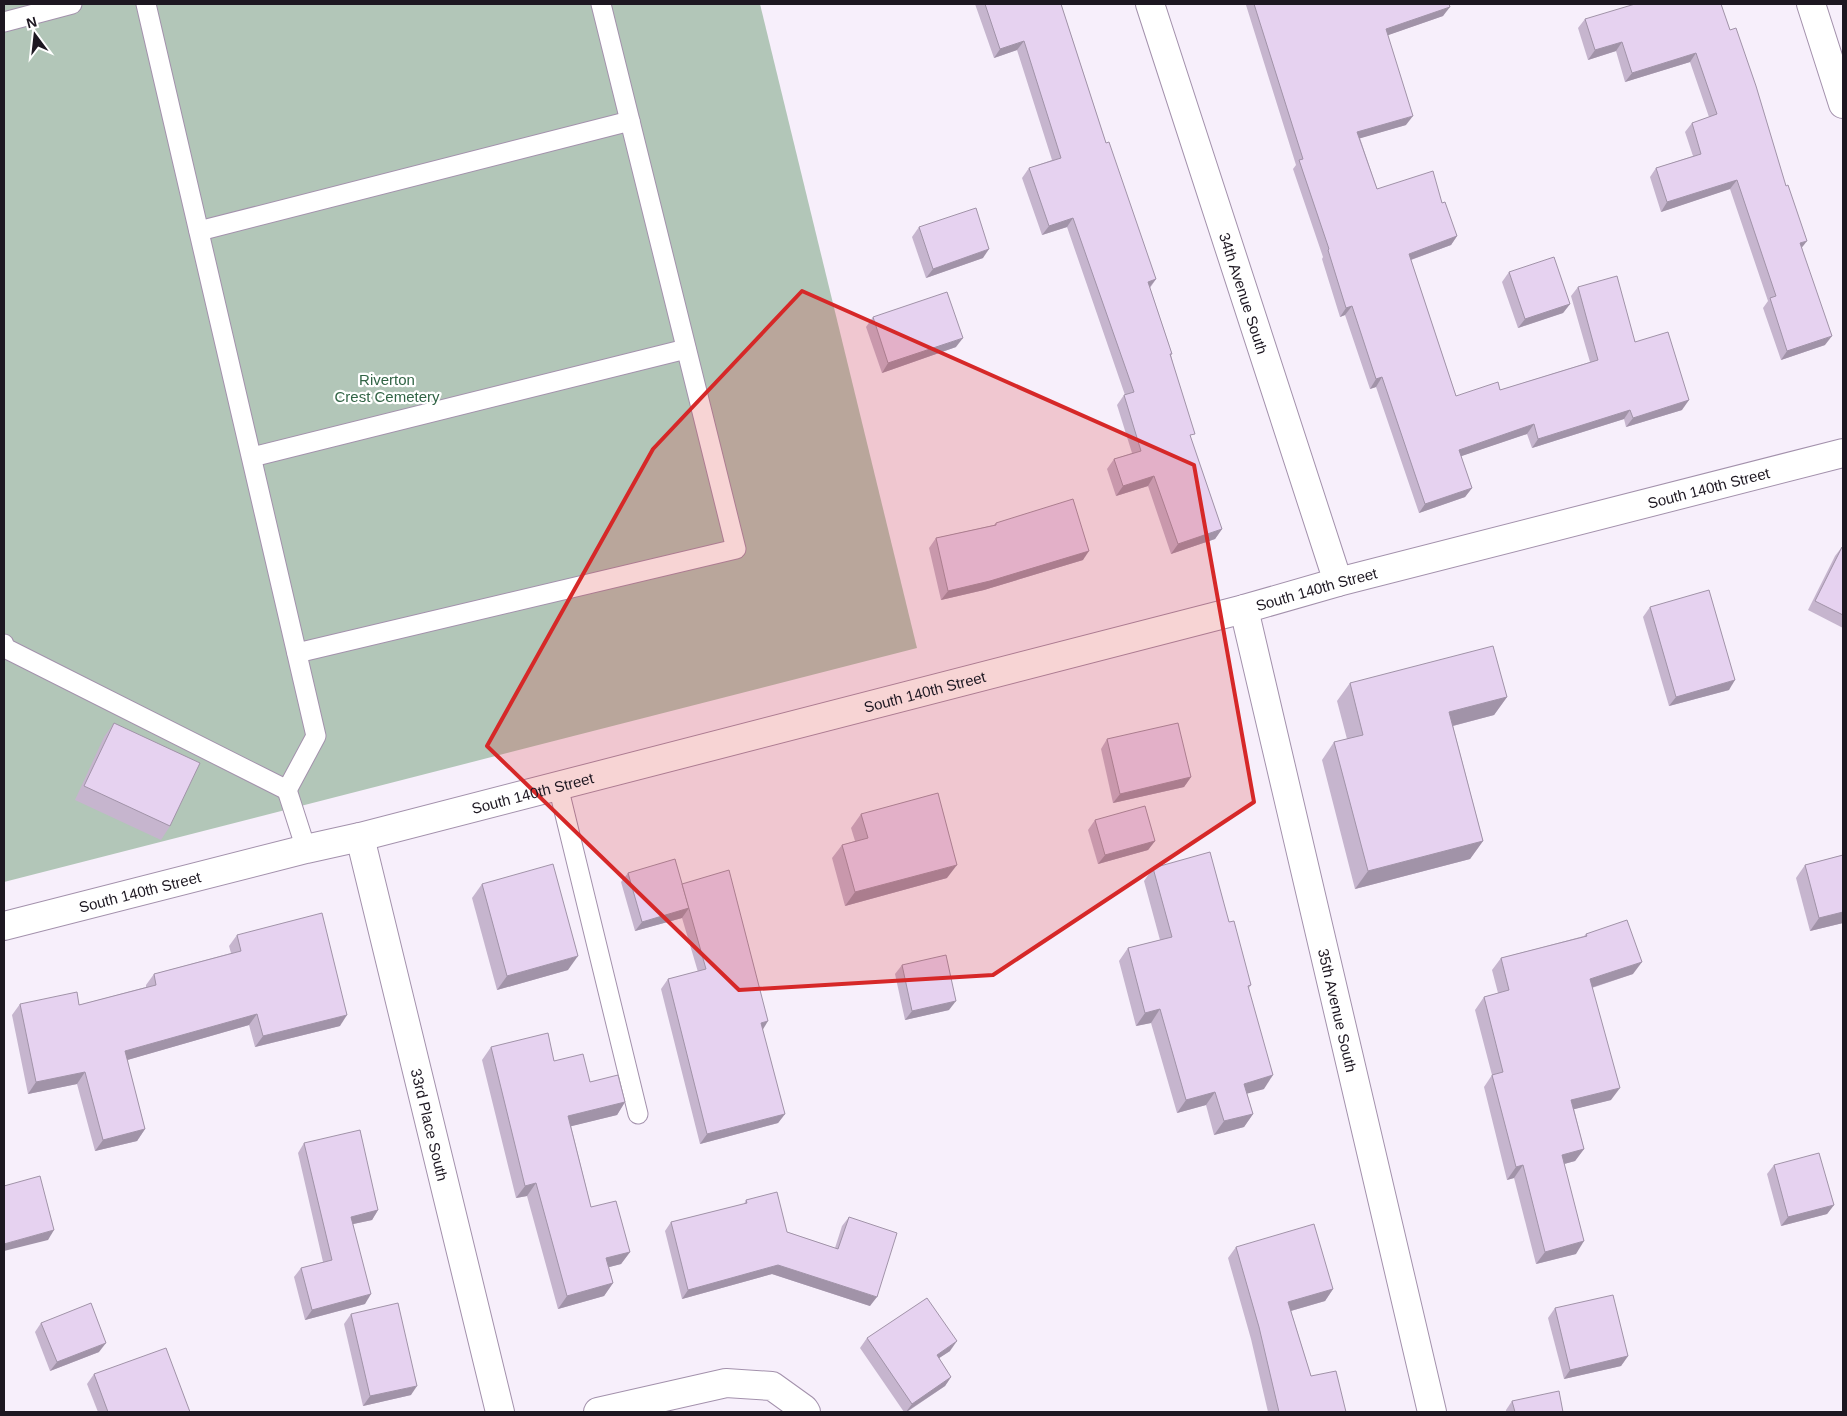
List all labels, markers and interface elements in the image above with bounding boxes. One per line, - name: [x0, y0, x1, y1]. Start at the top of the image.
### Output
- north arrow: [10, 10, 60, 60]
- text: N: [25, 13, 39, 31]
- street label: 34th Avenue South: [1216, 230, 1272, 356]
- park label: Riverton Crest Cemetery: [334, 371, 440, 405]
- street label: South 140th Street: [1646, 463, 1772, 511]
- street label: South 140th Street: [1254, 564, 1380, 614]
- street label: South 140th Street: [862, 667, 988, 715]
- street label: South 140th Street: [470, 768, 596, 816]
- street label: South 140th Street: [77, 868, 203, 915]
- street label: 35th Avenue South: [1315, 947, 1361, 1074]
- street label: 33rd Place South: [408, 1067, 452, 1183]

